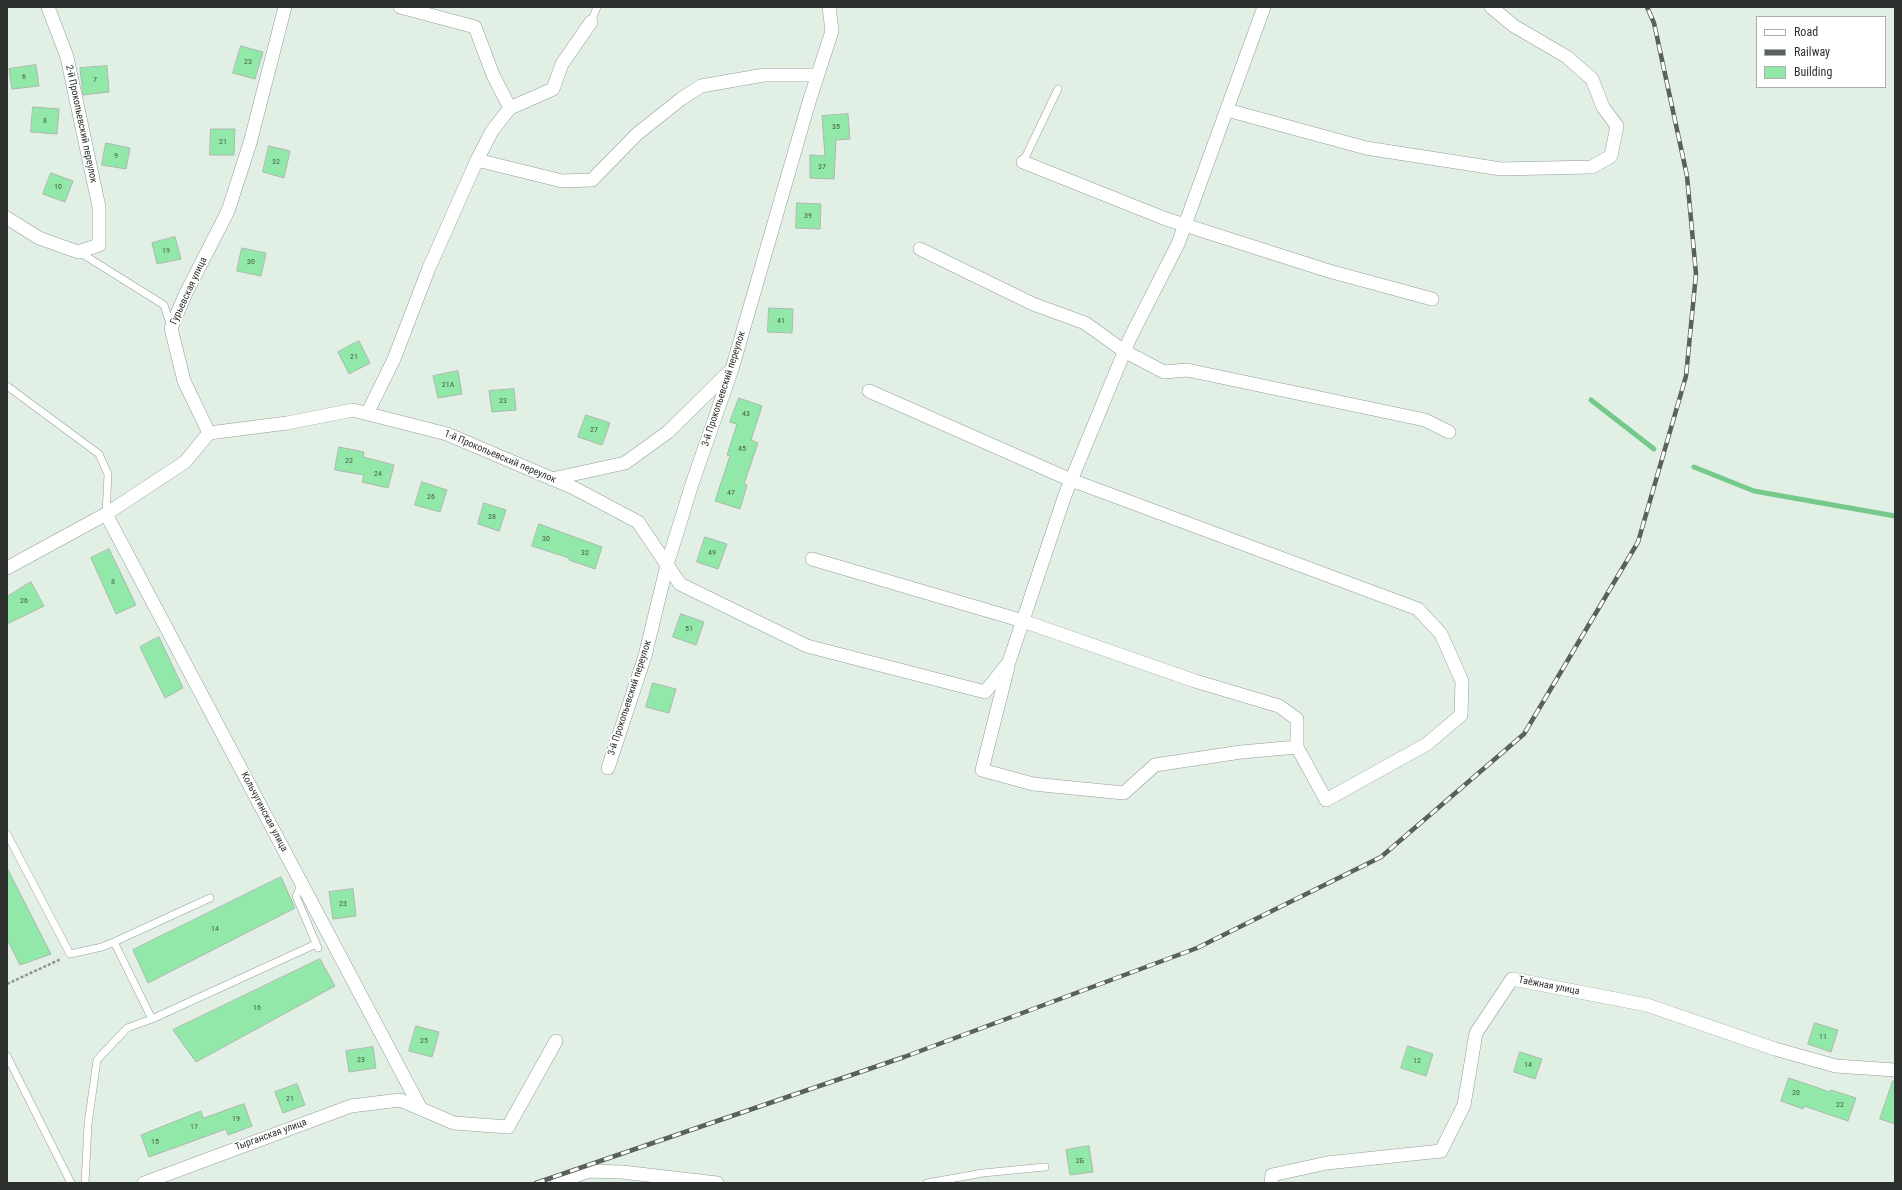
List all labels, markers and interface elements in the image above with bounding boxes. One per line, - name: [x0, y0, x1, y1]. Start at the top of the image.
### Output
- legend: [1756, 16, 1886, 88]
- text: Road: [1794, 25, 1818, 39]
- text: Railway: [1794, 45, 1830, 59]
- house number: 23: [244, 57, 252, 67]
- street label: 2-й Прокопьевский переулок: [63, 64, 99, 184]
- text: Building: [1794, 65, 1832, 79]
- house number: 6: [22, 72, 26, 82]
- house number: 7: [93, 75, 97, 85]
- house number: 8: [43, 116, 47, 126]
- house number: 35: [832, 122, 840, 132]
- house number: 21: [219, 137, 227, 147]
- house number: 9: [114, 151, 118, 161]
- house number: 32: [272, 157, 280, 167]
- house number: 37: [818, 162, 826, 172]
- house number: 10: [54, 182, 62, 192]
- house number: 39: [804, 211, 812, 221]
- house number: 19: [162, 246, 170, 256]
- street label: Гурьевская улица: [168, 255, 210, 327]
- house number: 30: [247, 257, 255, 267]
- house number: 41: [777, 316, 785, 326]
- street label: 3-й Прокопьевский переулок: [700, 330, 748, 448]
- house number: 21: [350, 352, 358, 362]
- house number: 21А: [442, 380, 454, 390]
- house number: 23: [499, 396, 507, 406]
- house number: 43: [742, 409, 750, 419]
- house number: 27: [590, 425, 598, 435]
- street label: 1-й Прокопьевский переулок: [442, 428, 558, 486]
- house number: 45: [738, 444, 746, 454]
- house number: 22: [345, 456, 353, 466]
- house number: 24: [374, 469, 382, 479]
- house number: 47: [727, 488, 735, 498]
- house number: 26: [427, 492, 435, 502]
- house number: 28: [488, 512, 496, 522]
- house number: 30: [542, 534, 550, 544]
- house number: 32: [581, 548, 589, 558]
- house number: 49: [708, 548, 716, 558]
- house number: 8: [111, 577, 115, 587]
- house number: 26: [20, 596, 28, 606]
- house number: 51: [685, 624, 693, 634]
- street label: 3-й Прокопьевский переулок: [606, 639, 654, 757]
- street label: Кольчугинская улица: [238, 770, 290, 854]
- house number: 23: [339, 899, 347, 909]
- house number: 14: [211, 924, 219, 934]
- street label: Таёжная улица: [1517, 974, 1581, 998]
- house number: 16: [253, 1003, 261, 1013]
- house number: 11: [1819, 1032, 1827, 1042]
- house number: 25: [420, 1036, 428, 1046]
- house number: 23: [357, 1055, 365, 1065]
- house number: 12: [1413, 1056, 1421, 1066]
- house number: 14: [1524, 1060, 1532, 1070]
- house number: 20: [1792, 1088, 1800, 1098]
- house number: 21: [286, 1094, 294, 1104]
- house number: 22: [1836, 1100, 1844, 1110]
- house number: 19: [232, 1114, 240, 1124]
- street label: Тырганская улица: [234, 1116, 308, 1154]
- house number: 17: [190, 1122, 198, 1132]
- house number: 15: [151, 1137, 159, 1147]
- house number: 2Б: [1076, 1156, 1084, 1166]

